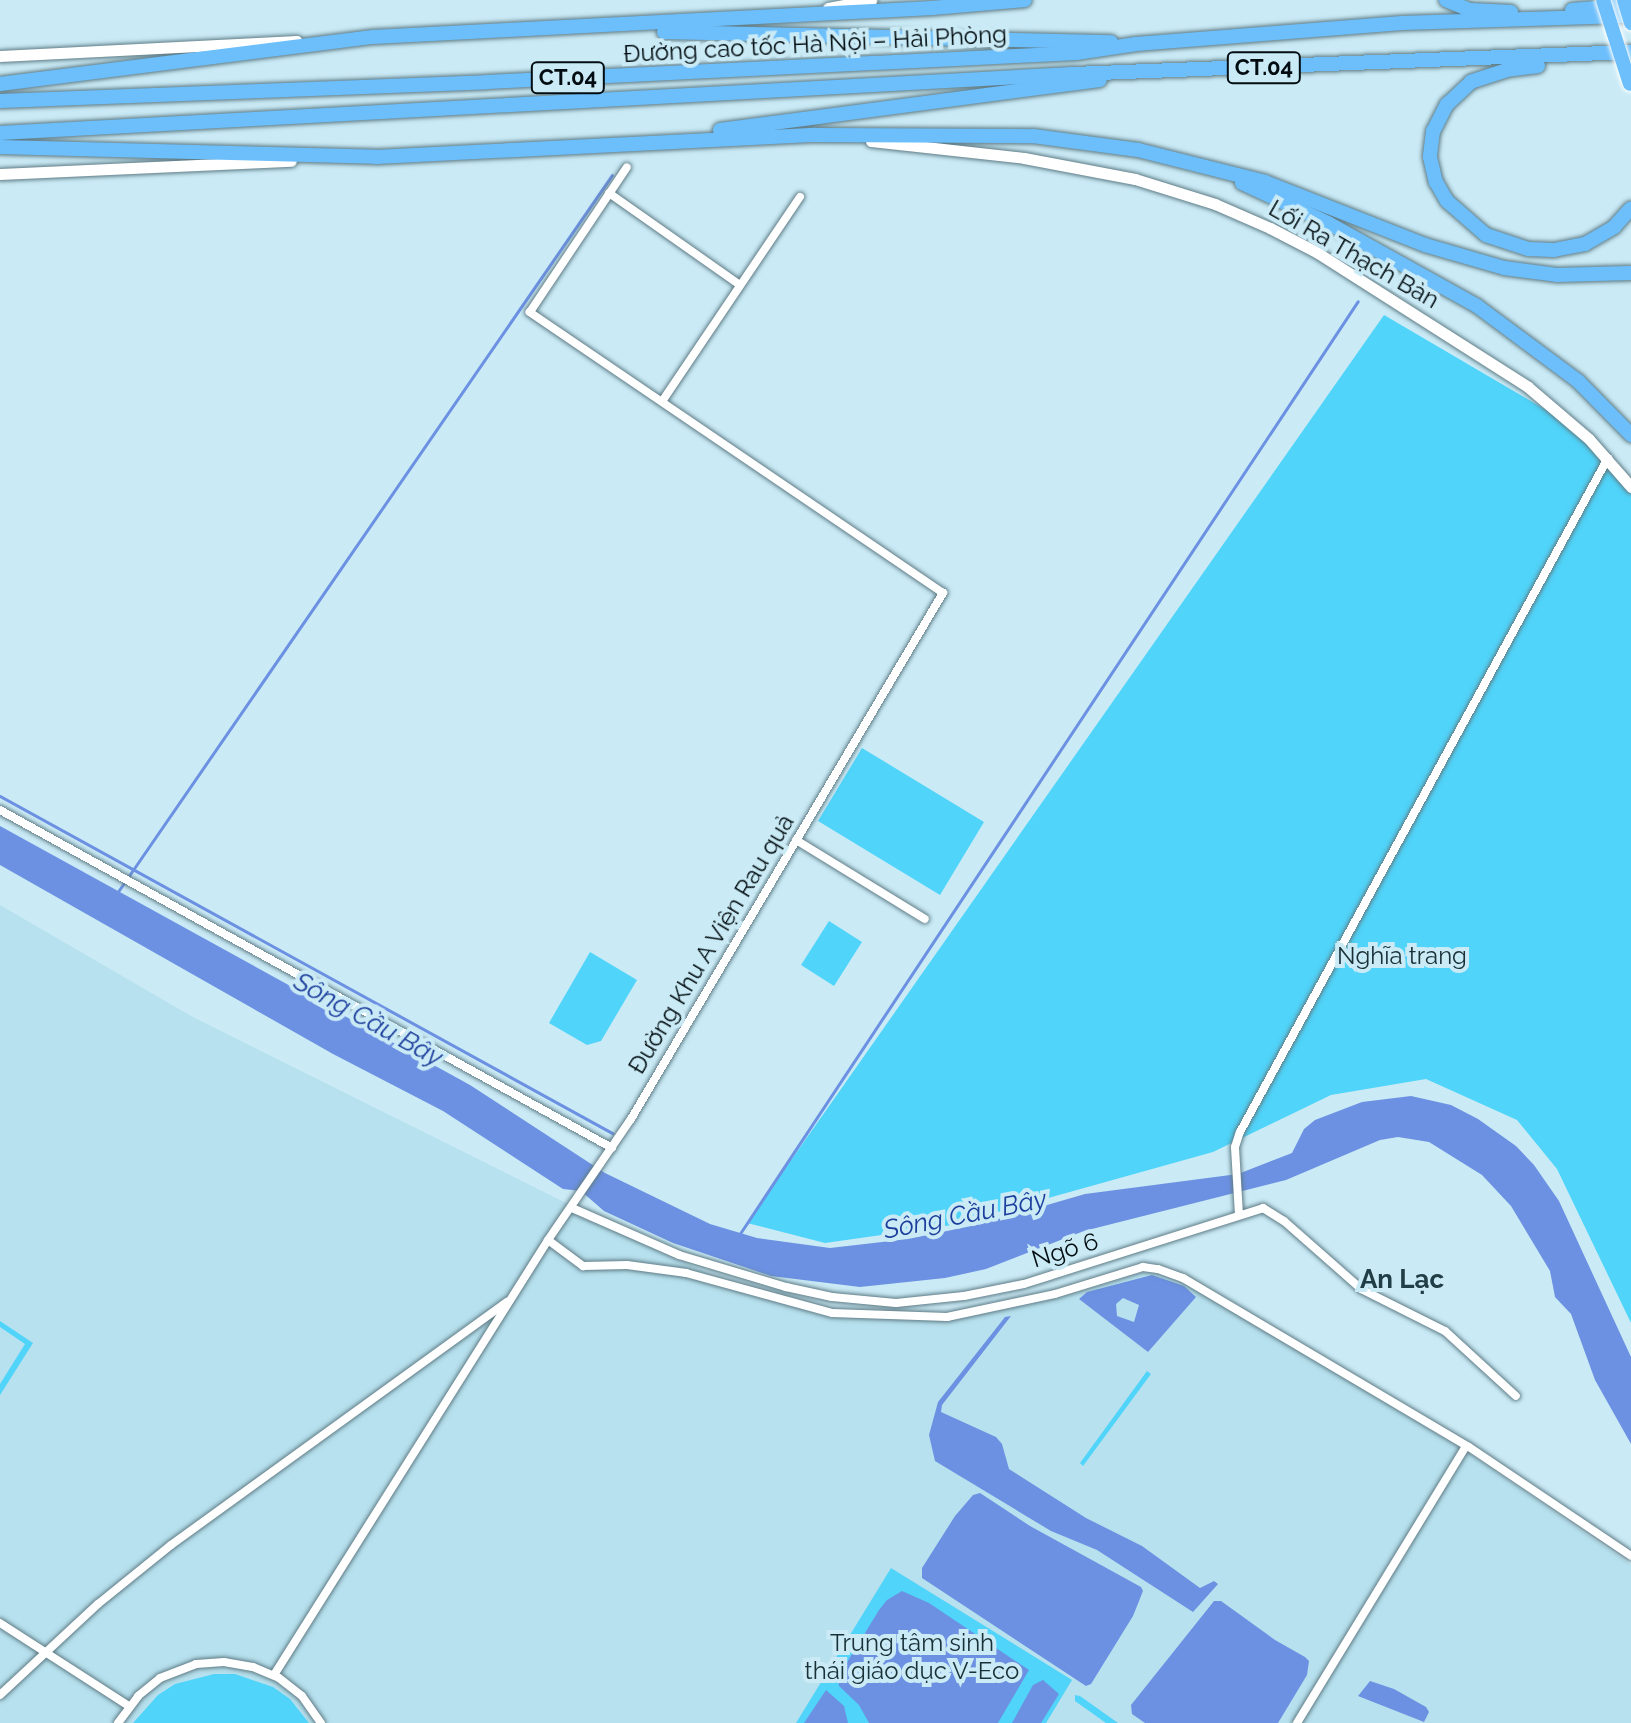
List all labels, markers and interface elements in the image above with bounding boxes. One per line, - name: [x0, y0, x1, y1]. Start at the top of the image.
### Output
- street label: Đường cao tốc Hà Nội – Hải Phòng: [623, 20, 1007, 68]
- road number: CT.04: [1226, 50, 1302, 86]
- road number: CT.04: [530, 60, 606, 96]
- street label: Lối Ra Thạch Bàn: [1264, 193, 1444, 315]
- street label: Đường Khu A Viện Rau quả: [621, 808, 801, 1080]
- park label: Nghĩa trang: [1337, 942, 1467, 970]
- water label: Sông Cầu Bây: [288, 966, 448, 1074]
- water label: Sông Cầu Bây: [881, 1184, 1049, 1246]
- street label: Ngõ 6: [1028, 1226, 1102, 1274]
- district label: An Lạc: [1360, 1264, 1444, 1296]
- park label: Trung tâm sinh thái giáo dục V-Eco: [804, 1629, 1020, 1685]

